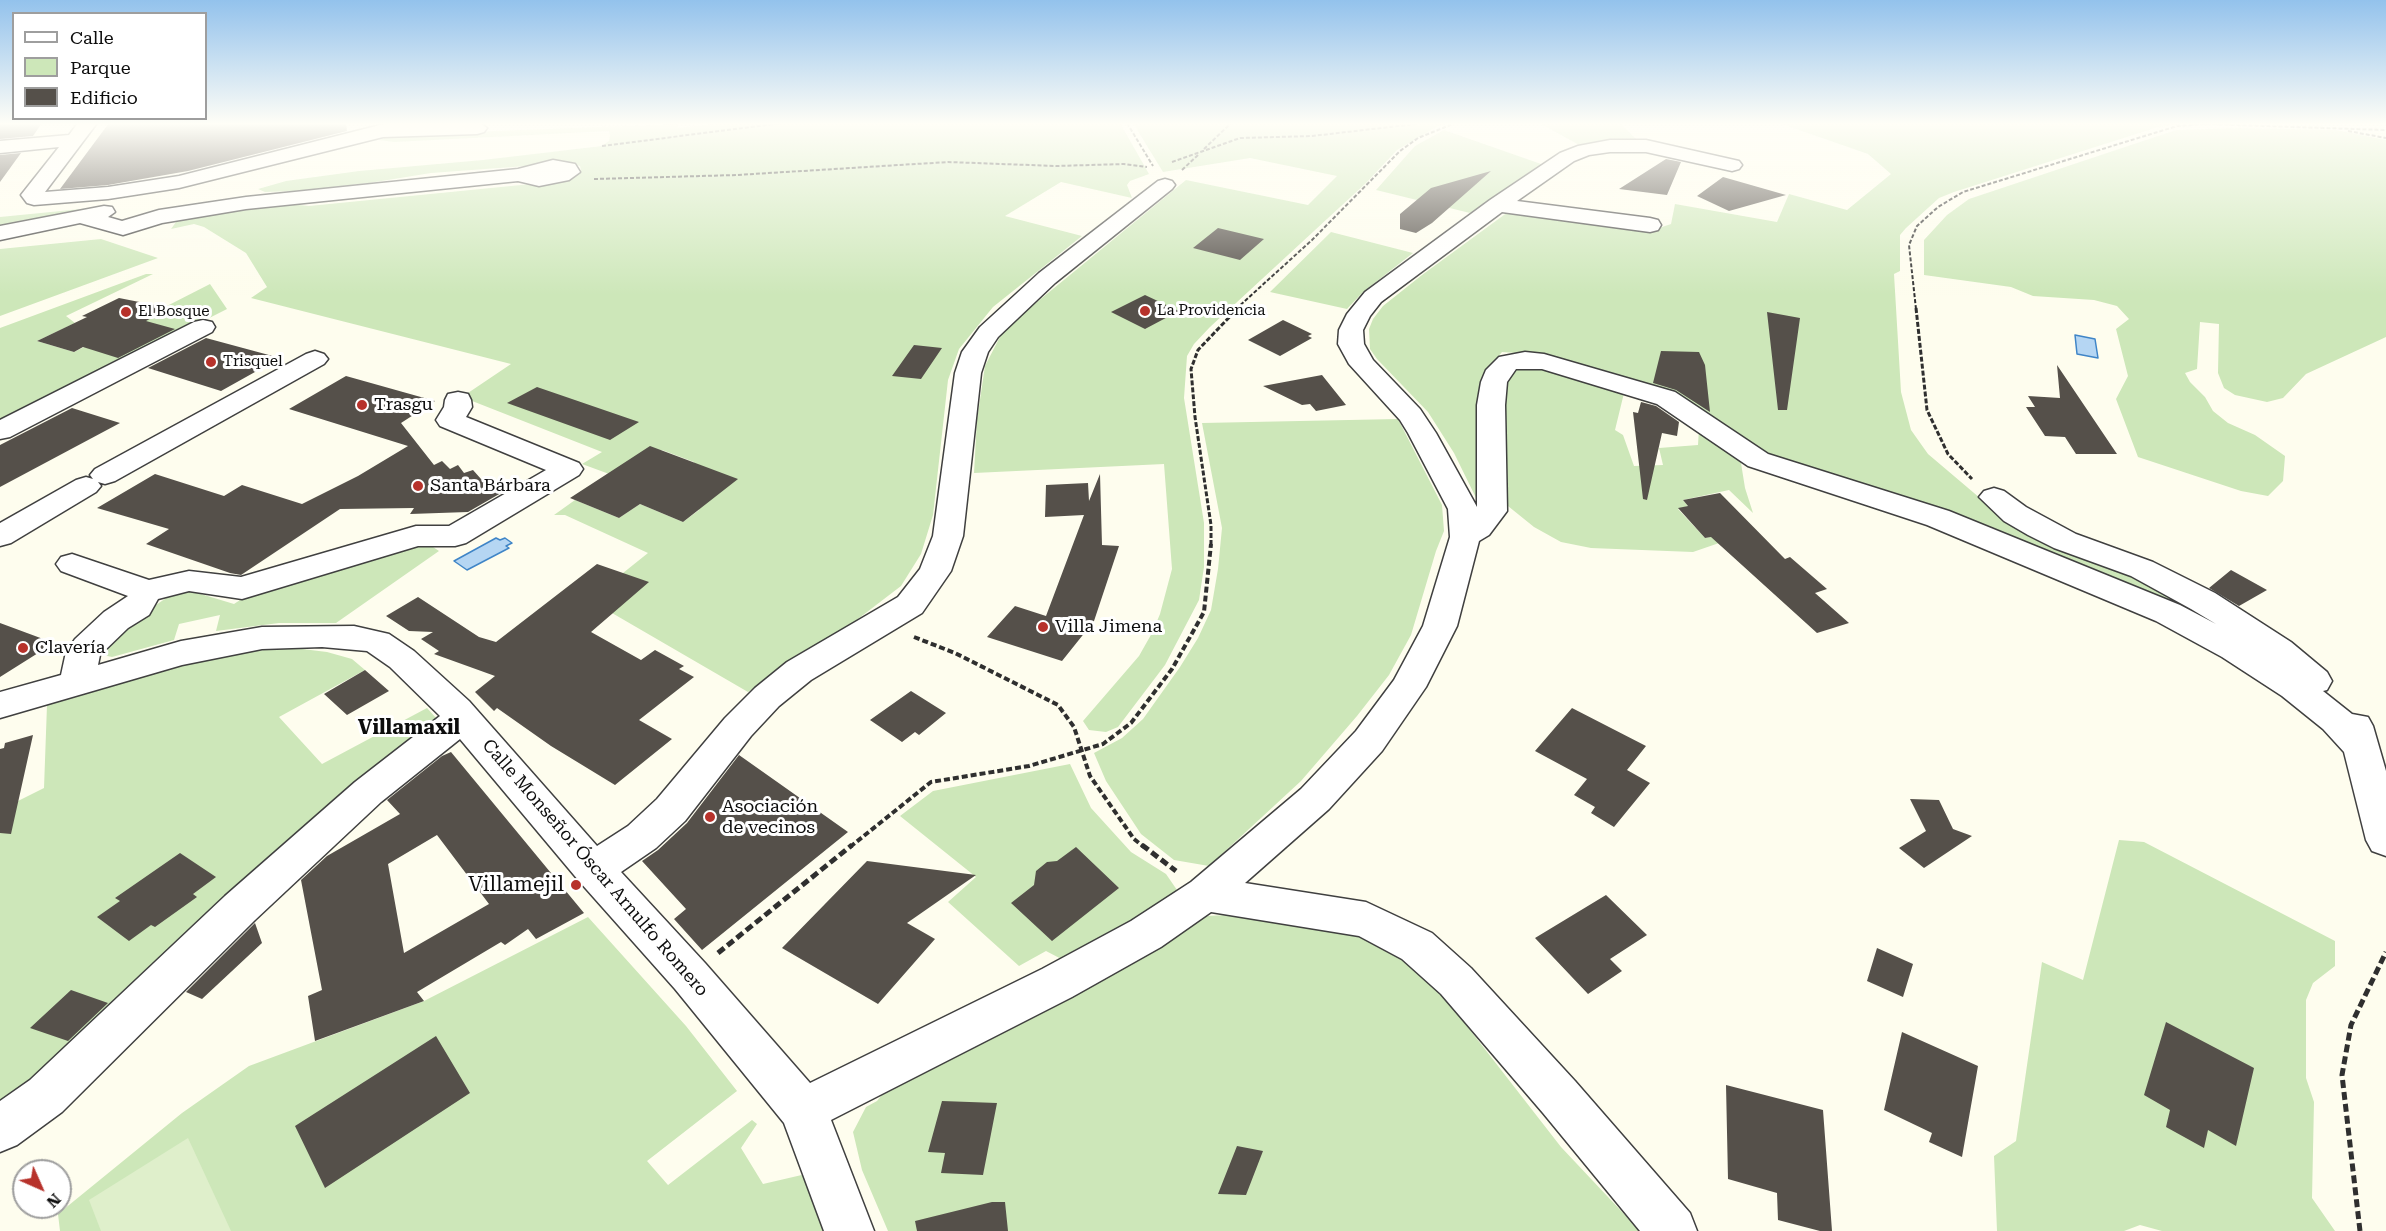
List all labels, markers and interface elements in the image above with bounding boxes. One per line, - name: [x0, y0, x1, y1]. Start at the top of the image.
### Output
- legend: [12, 12, 207, 120]
- text: Calle: [70, 27, 114, 48]
- text: Parque: [70, 57, 131, 78]
- text: Edificio: [70, 87, 138, 108]
- place label: La Providencia: [1157, 302, 1265, 320]
- place label: El Bosque: [138, 303, 210, 321]
- marker: La Providencia: [1138, 304, 1152, 318]
- marker: El Bosque: [119, 305, 133, 319]
- place label: Trisquel: [223, 353, 283, 371]
- marker: Trisquel: [204, 355, 218, 369]
- place label: Trasgu: [374, 394, 433, 416]
- marker: Trasgu: [355, 398, 369, 412]
- place label: Santa Bárbara: [430, 475, 551, 497]
- marker: Santa Bárbara: [411, 479, 425, 493]
- place label: Villa Jimena: [1055, 616, 1162, 638]
- marker: Villa Jimena: [1036, 620, 1050, 634]
- place label: Clavería: [35, 637, 106, 659]
- marker: Clavería: [16, 641, 30, 655]
- district label: Villamaxil: [358, 716, 460, 740]
- street label: Calle Monseñor Óscar Arnulfo Romero: [477, 735, 713, 1001]
- place label: Asociación de vecinos: [722, 796, 818, 838]
- marker: Asociación de vecinos: [703, 810, 717, 824]
- place label: Villamejil: [468, 872, 564, 898]
- marker: Villamejil: [569, 878, 583, 892]
- north arrow: [12, 1159, 72, 1219]
- text: N: [43, 1190, 65, 1212]

